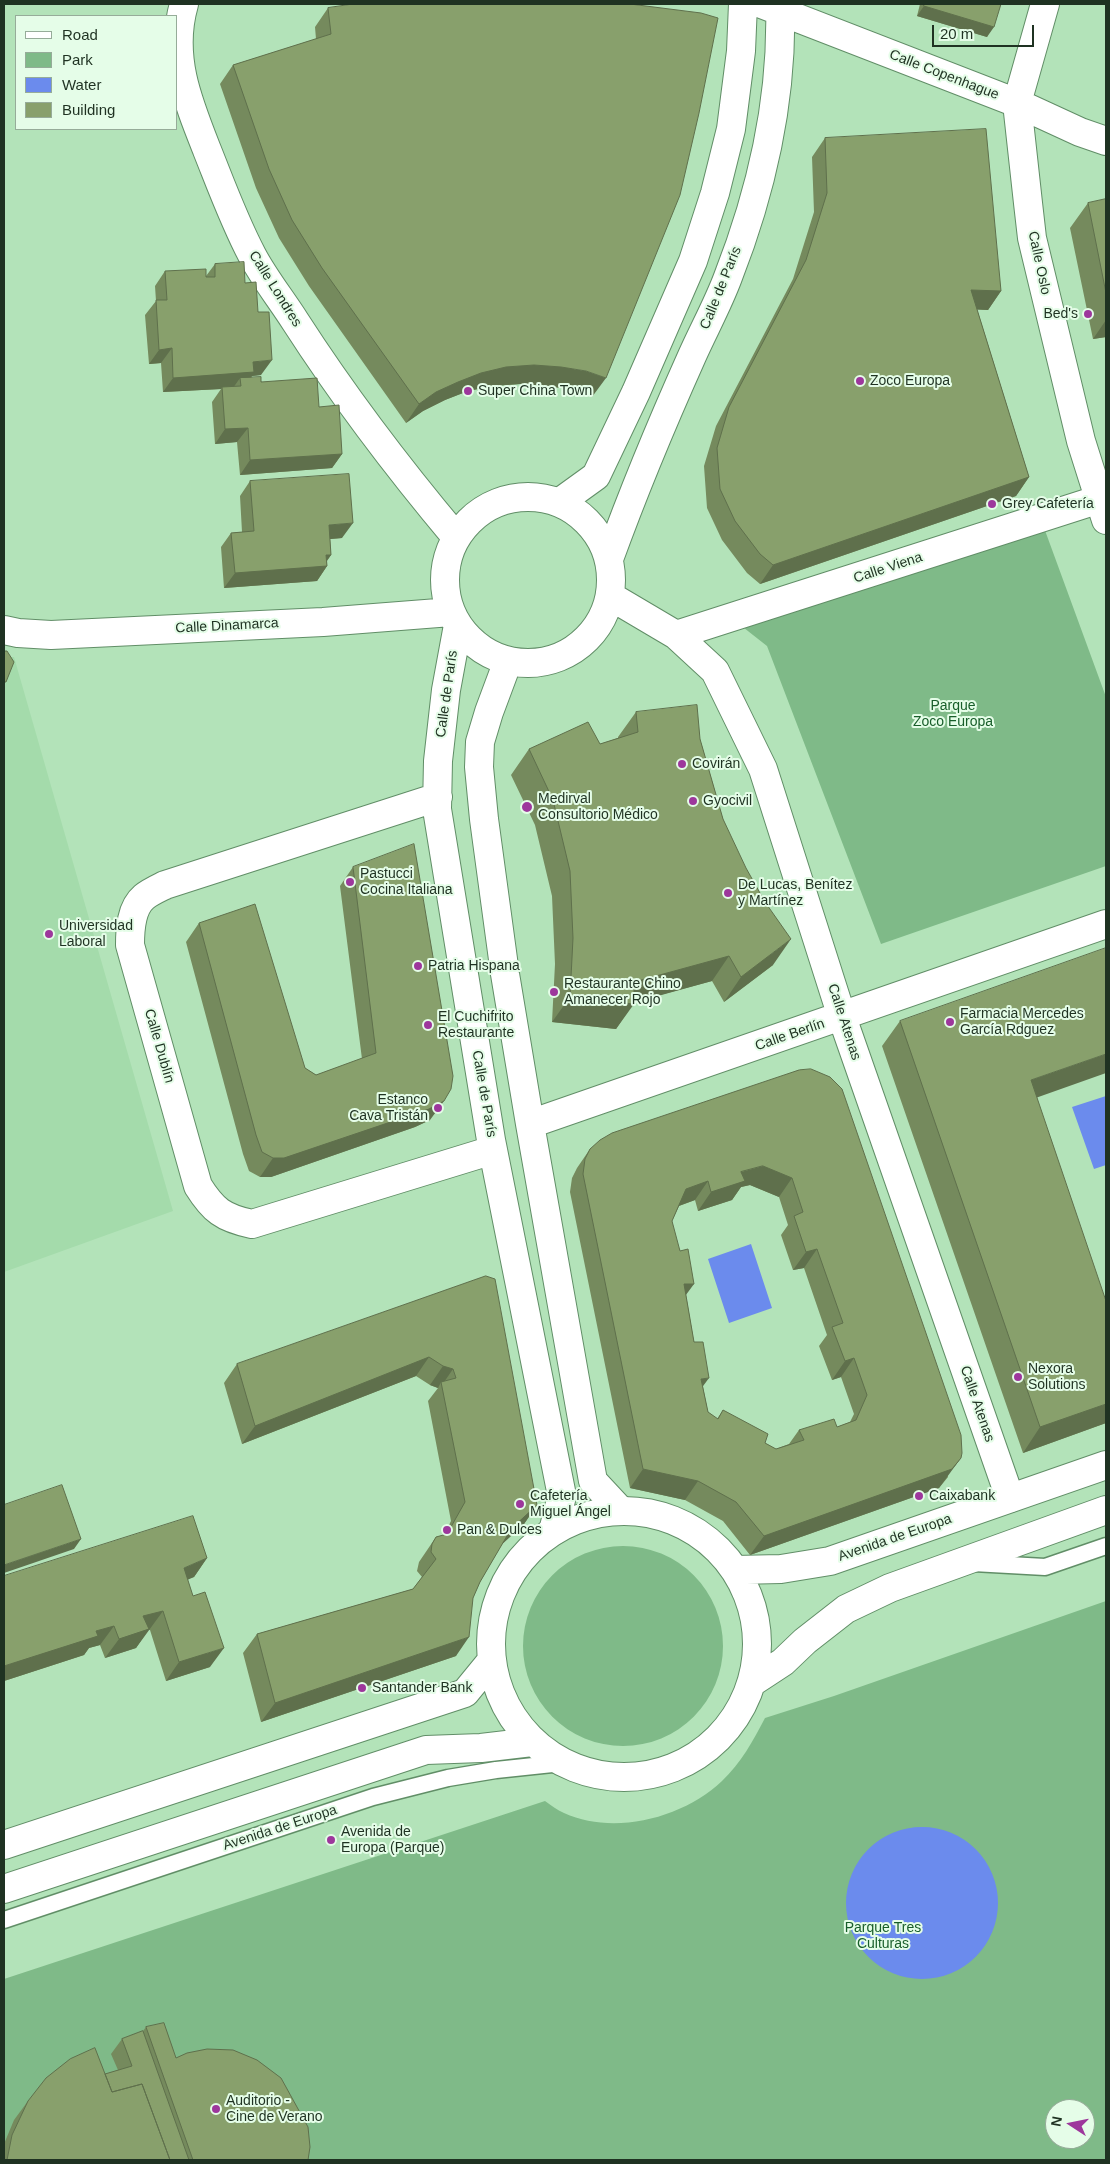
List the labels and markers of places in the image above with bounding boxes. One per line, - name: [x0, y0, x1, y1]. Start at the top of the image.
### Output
- place label: Bed's: [1043, 306, 1078, 322]
- marker: Bed's: [1082, 308, 1094, 320]
- place label: Zoco Europa: [870, 373, 950, 389]
- marker: Zoco Europa: [854, 375, 866, 387]
- place label: Super China Town: [478, 383, 592, 399]
- marker: Super China Town: [462, 385, 474, 397]
- place label: Grey Cafetería: [1002, 496, 1094, 512]
- marker: Grey Cafetería: [986, 498, 998, 510]
- place label: Covirán: [692, 756, 740, 772]
- marker: Covirán: [676, 758, 688, 770]
- place label: Medirval Consultorio Médico: [538, 791, 658, 824]
- place label: Gyocivil: [703, 793, 752, 809]
- marker: Gyocivil: [687, 795, 699, 807]
- marker: Medirval Consultorio Médico: [520, 800, 534, 814]
- place label: Pastucci Cocina Italiana: [360, 866, 453, 899]
- marker: Pastucci Cocina Italiana: [344, 876, 356, 888]
- place label: De Lucas, Benítez y Martínez: [738, 877, 852, 910]
- marker: De Lucas, Benítez y Martínez: [722, 887, 734, 899]
- place label: Universidad Laboral: [59, 918, 133, 950]
- marker: Universidad Laboral: [43, 928, 55, 940]
- place label: Patria Hispana: [428, 958, 520, 974]
- marker: Patria Hispana: [412, 960, 424, 972]
- place label: Restaurante Chino Amanecer Rojo: [564, 976, 681, 1009]
- marker: Restaurante Chino Amanecer Rojo: [548, 986, 560, 998]
- place label: Farmacia Mercedes García Rdguez: [960, 1006, 1084, 1038]
- place label: El Cuchifrito Restaurante: [438, 1009, 514, 1042]
- marker: Farmacia Mercedes García Rdguez: [944, 1016, 956, 1028]
- marker: El Cuchifrito Restaurante: [422, 1019, 434, 1031]
- place label: Estanco Cava Tristán: [349, 1092, 428, 1124]
- marker: Estanco Cava Tristán: [432, 1102, 444, 1114]
- place label: Nexora Solutions: [1028, 1361, 1086, 1394]
- marker: Nexora Solutions: [1012, 1371, 1024, 1383]
- place label: Cafetería Miguel Ángel: [530, 1488, 611, 1520]
- place label: Caixabank: [929, 1488, 995, 1504]
- marker: Caixabank: [913, 1490, 925, 1502]
- marker: Cafetería Miguel Ángel: [514, 1498, 526, 1510]
- place label: Pan & Dulces: [457, 1522, 542, 1538]
- marker: Pan & Dulces: [441, 1524, 453, 1536]
- place label: Santander Bank: [372, 1680, 472, 1696]
- marker: Santander Bank: [356, 1682, 368, 1694]
- place label: Avenida de Europa (Parque): [341, 1824, 445, 1856]
- marker: Avenida de Europa (Parque): [325, 1834, 337, 1846]
- place label: Auditorio - Cine de Verano: [226, 2093, 323, 2126]
- marker: Auditorio - Cine de Verano: [210, 2103, 222, 2115]

